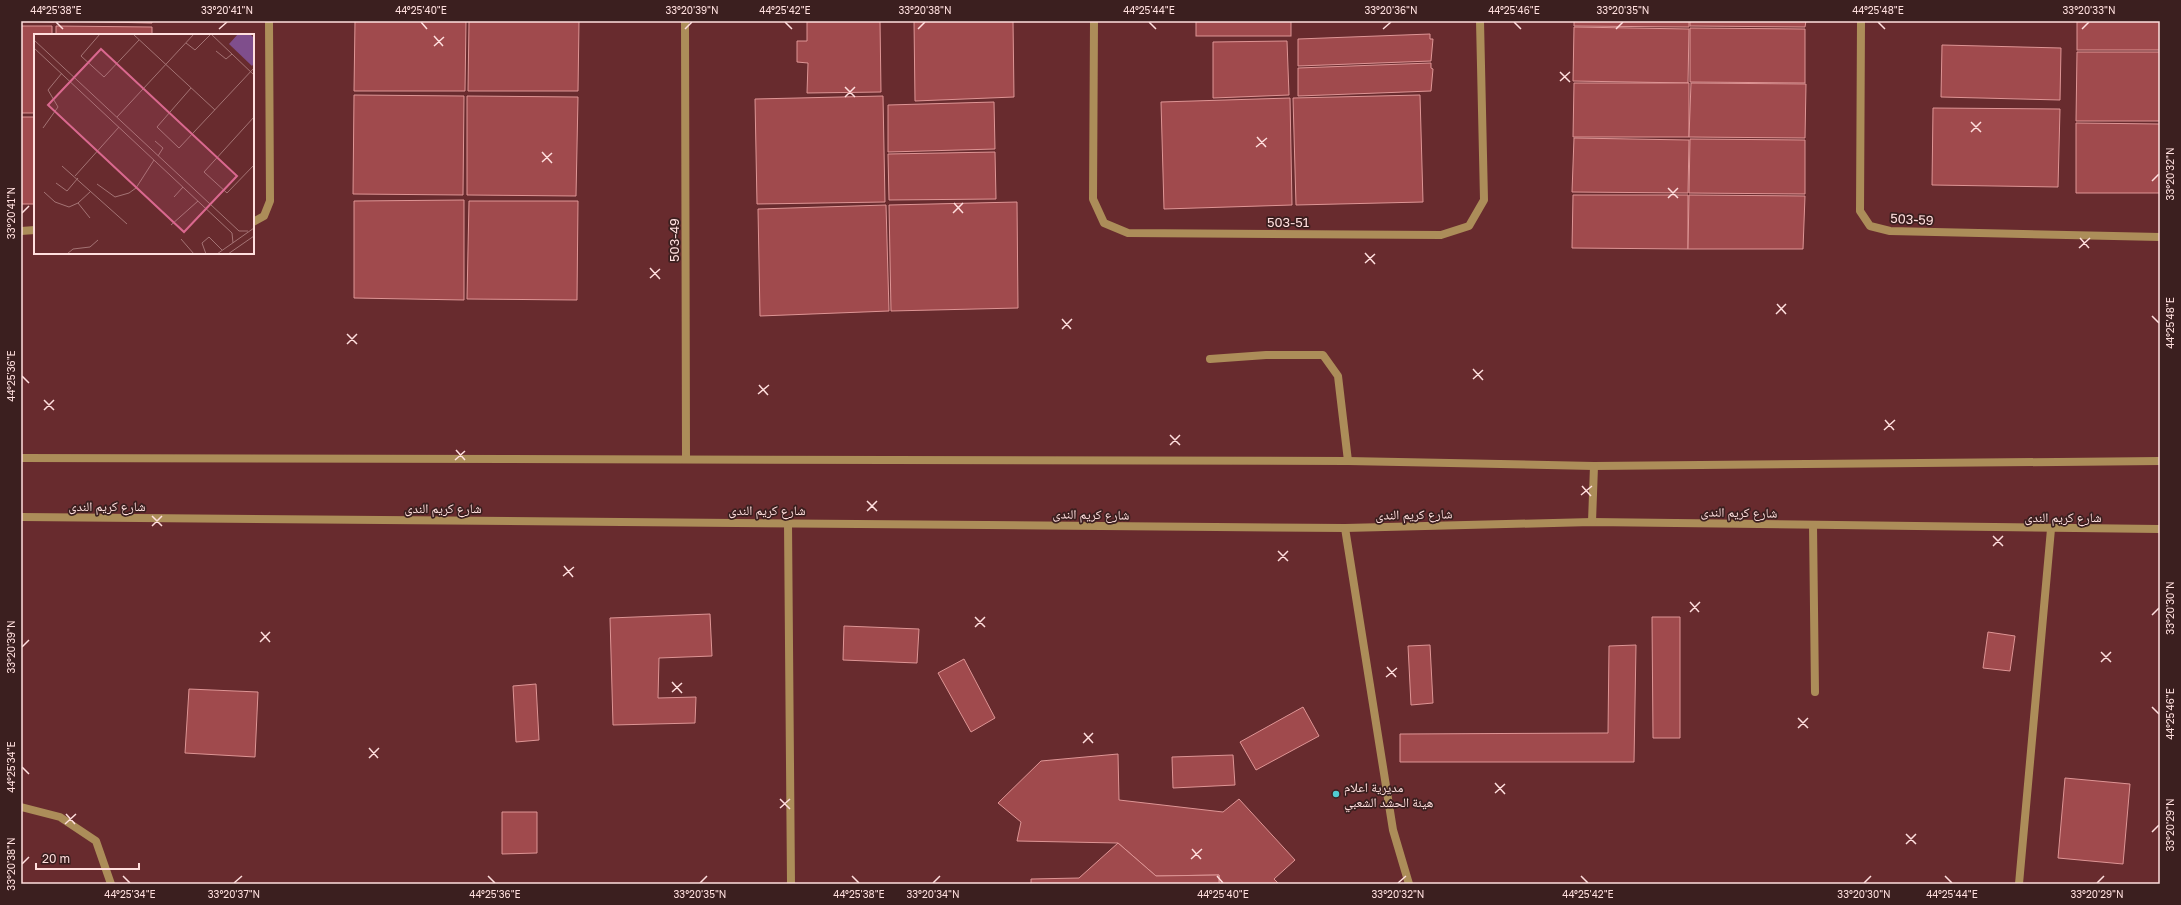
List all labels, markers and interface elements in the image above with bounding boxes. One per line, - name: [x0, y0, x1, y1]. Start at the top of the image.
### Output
- text: 44°25'38"E: [30, 4, 82, 16]
- text: 33°20'41"N: [201, 4, 253, 16]
- text: 44°25'40"E: [395, 4, 447, 16]
- text: 33°20'39"N: [665, 4, 719, 16]
- text: 44°25'42"E: [759, 4, 811, 16]
- text: 33°20'38"N: [898, 4, 952, 16]
- text: 44°25'44"E: [1123, 4, 1175, 16]
- text: 33°20'36"N: [1364, 4, 1418, 16]
- text: 44°25'46"E: [1488, 4, 1540, 16]
- text: 33°20'35"N: [1597, 4, 1649, 16]
- text: 44°25'48"E: [1852, 4, 1904, 16]
- text: 33°20'33"N: [2063, 4, 2116, 16]
- inset map: [34, 34, 254, 254]
- text: 33°20'32"N: [2164, 148, 2176, 200]
- text: 33°20'41"N: [5, 187, 17, 239]
- street label: 503-59: [1890, 210, 1934, 228]
- street label: 503-51: [1267, 214, 1309, 230]
- street label: 503-49: [666, 218, 682, 262]
- text: 44°25'48"E: [2164, 297, 2176, 349]
- text: 44°25'36"E: [5, 350, 17, 402]
- street label: شارع كريم الندى: [68, 498, 146, 516]
- street label: شارع كريم الندى: [404, 500, 482, 518]
- street label: شارع كريم الندى: [728, 502, 806, 520]
- street label: شارع كريم الندى: [1700, 503, 1778, 523]
- street label: شارع كريم الندى: [1052, 505, 1130, 525]
- street label: شارع كريم الندى: [1375, 505, 1453, 525]
- street label: شارع كريم الندى: [2024, 509, 2102, 527]
- text: 33°20'30"N: [2164, 581, 2176, 635]
- text: 33°20'39"N: [5, 620, 17, 674]
- text: 44°25'46"E: [2164, 688, 2176, 740]
- text: 44°25'34"E: [5, 741, 17, 793]
- place label: مديرية اعلام هيئة الحشد الشعبي: [1344, 779, 1433, 813]
- marker: مديرية اعلام هيئة الحشد الشعبي: [1331, 789, 1341, 799]
- text: 33°20'29"N: [2164, 798, 2176, 852]
- text: 33°20'38"N: [5, 837, 17, 891]
- scale bar: [36, 845, 139, 871]
- text: 20 m: [42, 851, 70, 866]
- text: 44°25'34"E: [104, 888, 156, 900]
- text: 33°20'37"N: [208, 888, 260, 900]
- text: 44°25'36"E: [469, 888, 521, 900]
- text: 33°20'35"N: [674, 888, 726, 900]
- text: 44°25'38"E: [833, 888, 885, 900]
- text: 33°20'34"N: [906, 888, 960, 900]
- text: 44°25'40"E: [1197, 888, 1249, 900]
- text: 33°20'32"N: [1372, 888, 1424, 900]
- text: 44°25'42"E: [1562, 888, 1614, 900]
- text: 33°20'30"N: [1837, 888, 1891, 900]
- text: 44°25'44"E: [1926, 888, 1978, 900]
- text: 33°20'29"N: [2070, 888, 2124, 900]

